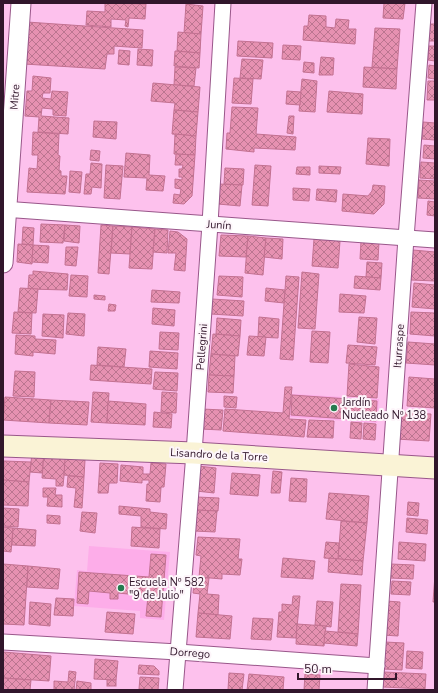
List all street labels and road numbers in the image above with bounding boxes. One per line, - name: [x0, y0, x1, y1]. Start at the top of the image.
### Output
- street label: Mitre: [7, 84, 23, 110]
- street label: Junín: [205, 217, 232, 233]
- street label: Pellegrini: [193, 323, 211, 371]
- street label: Iturraspe: [390, 323, 408, 368]
- street label: Lisandro de la Torre: [170, 445, 268, 465]
- street label: Dorrego: [169, 644, 211, 662]

